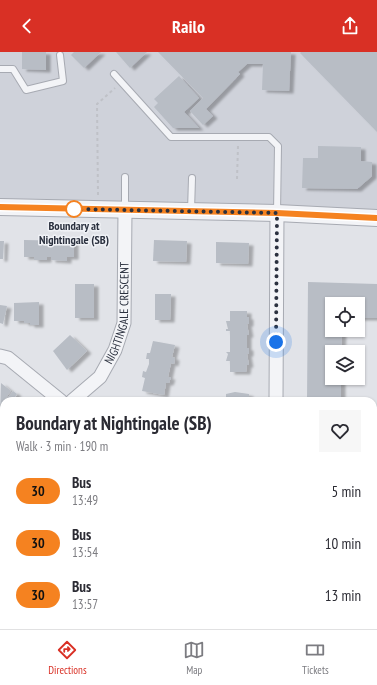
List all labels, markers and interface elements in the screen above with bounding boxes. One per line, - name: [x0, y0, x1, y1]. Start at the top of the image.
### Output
- icon: back: [16, 15, 38, 37]
- text: Railo: [172, 15, 205, 38]
- icon: share: [339, 15, 361, 37]
- marker: Boundary at Nightingale (SB): [65, 200, 83, 218]
- place label: Boundary at Nightingale (SB): [39, 218, 109, 247]
- street label: NIGHTINGALE CRESCENT: [101, 261, 132, 367]
- map controls: [325, 297, 365, 385]
- button: locate: [325, 297, 365, 337]
- your location: [266, 332, 286, 352]
- button: layers: [325, 345, 365, 385]
- button: heart: [319, 410, 361, 452]
- text: Boundary at Nightingale (SB): [16, 411, 212, 435]
- text: Walk · 3 min · 190 m: [16, 438, 108, 455]
- text: Bus: [72, 473, 91, 492]
- text: 30: [31, 482, 45, 500]
- text: 5 min: [331, 482, 361, 501]
- text: 13:49: [72, 492, 98, 509]
- text: Bus: [72, 525, 91, 544]
- text: 30: [31, 534, 45, 552]
- text: 10 min: [325, 534, 361, 553]
- text: 13:54: [72, 544, 98, 561]
- text: Bus: [72, 577, 91, 596]
- text: 30: [31, 586, 45, 604]
- text: 13 min: [325, 586, 361, 605]
- text: 13:57: [72, 596, 98, 613]
- tab: Directions: [48, 639, 87, 677]
- tab: Map: [183, 639, 205, 677]
- tab: Tickets: [302, 639, 329, 677]

